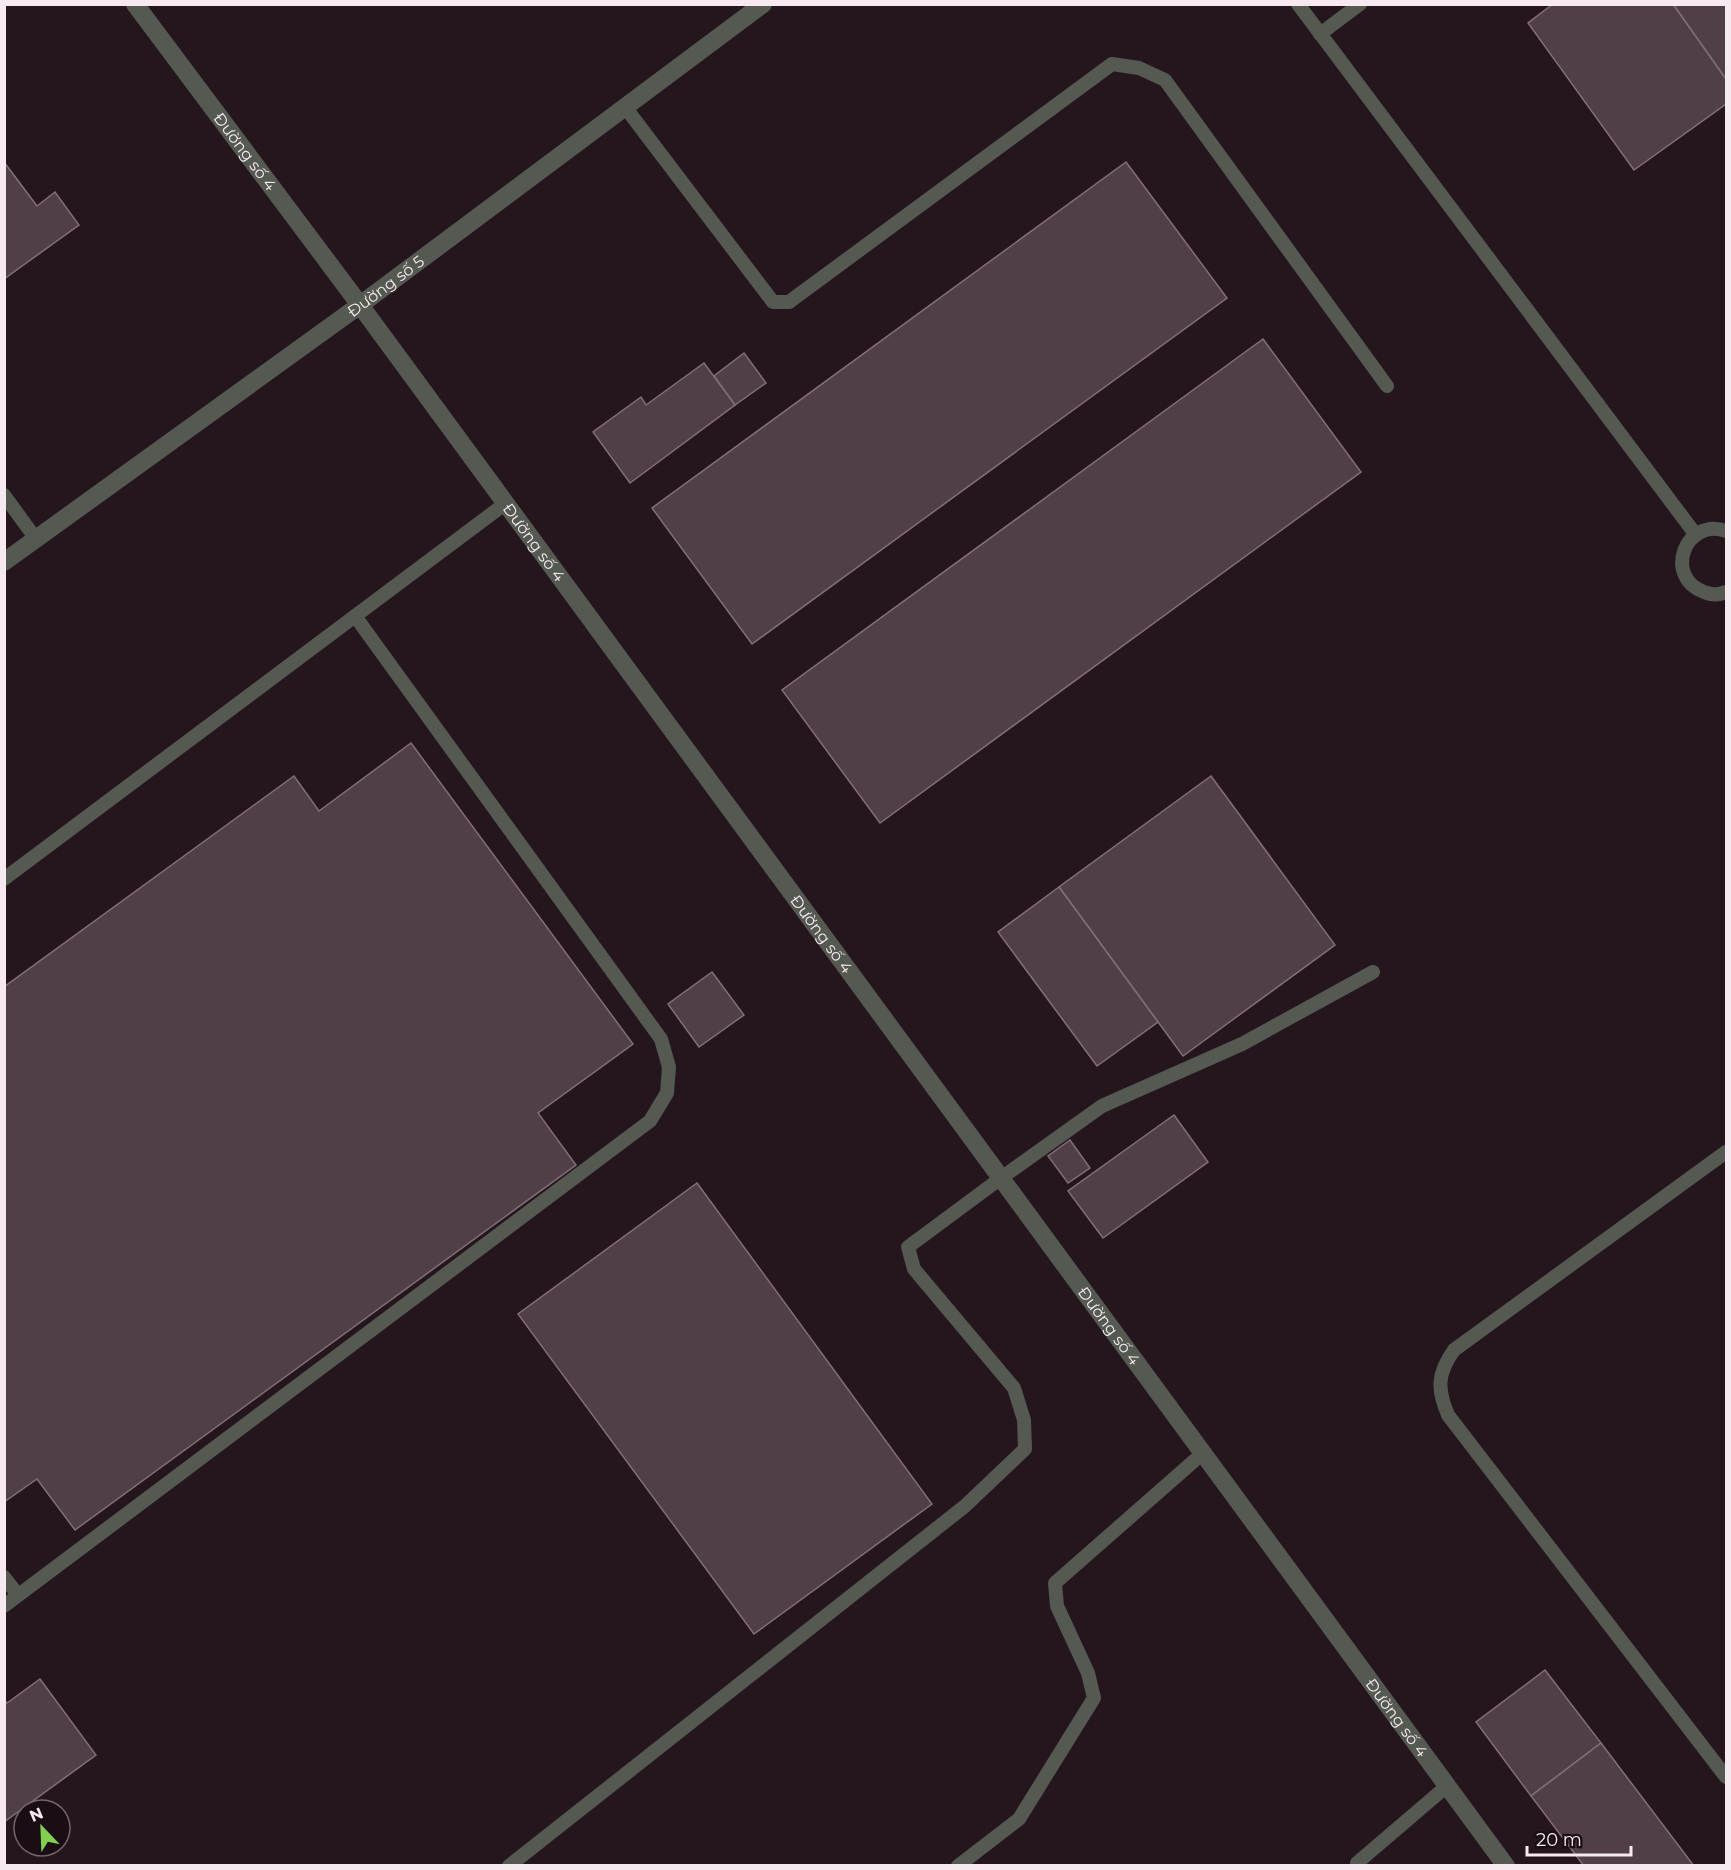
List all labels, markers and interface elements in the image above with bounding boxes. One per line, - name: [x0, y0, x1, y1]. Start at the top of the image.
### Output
- street label: Đường số 4: [209, 109, 280, 195]
- street label: Đường số 5: [344, 251, 428, 321]
- street label: Đường số 4: [499, 500, 569, 586]
- street label: Đường số 4: [786, 891, 857, 977]
- street label: Đường số 4: [1074, 1283, 1144, 1369]
- street label: Đường số 4: [1361, 1675, 1432, 1761]
- north arrow: [12, 1798, 72, 1858]
- text: N: [27, 1803, 46, 1826]
- scale bar: [1527, 1819, 1630, 1857]
- text: 20 m: [1536, 1829, 1582, 1851]

